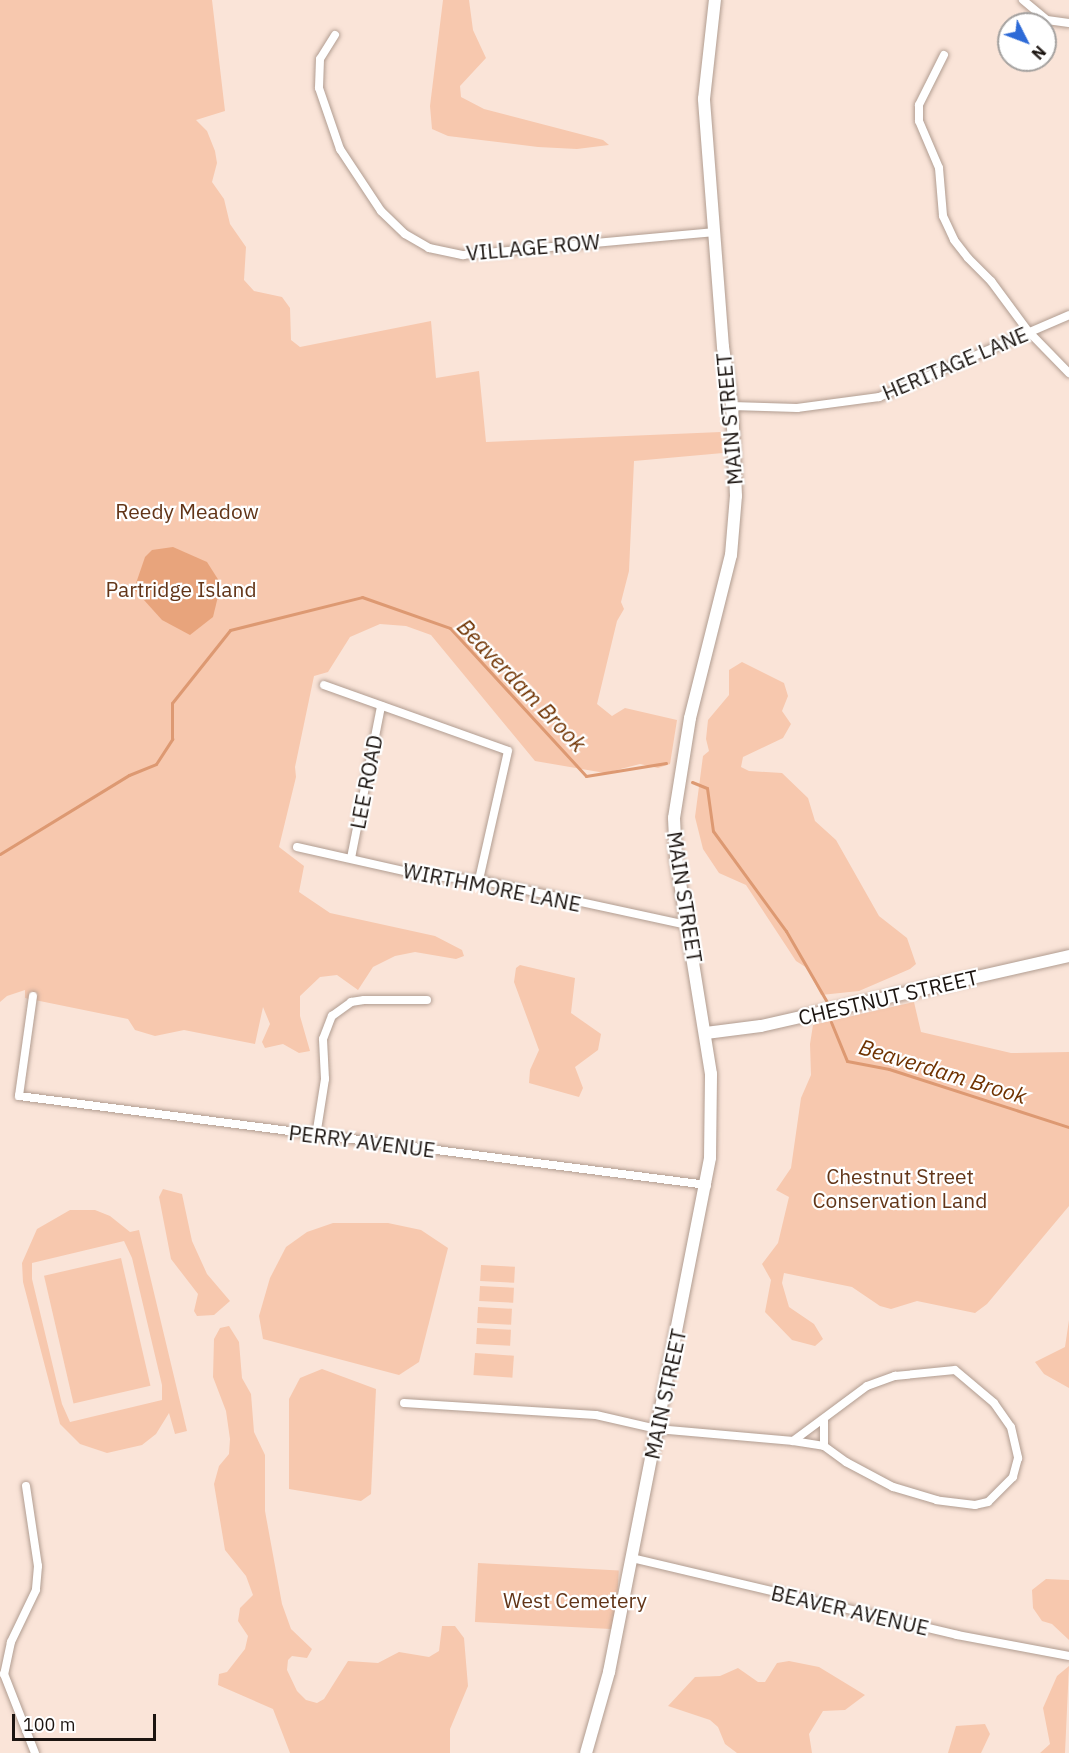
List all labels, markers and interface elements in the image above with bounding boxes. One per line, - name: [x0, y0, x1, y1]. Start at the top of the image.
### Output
- north arrow: [997, 12, 1057, 72]
- text: N: [1028, 42, 1050, 64]
- street label: VILLAGE ROW: [465, 229, 601, 265]
- street label: HERITAGE LANE: [878, 321, 1032, 405]
- street label: MAIN STREET: [711, 352, 747, 486]
- park label: Reedy Meadow: [115, 498, 259, 524]
- park label: Partridge Island: [105, 576, 257, 602]
- water label: Beaverdam Brook: [452, 613, 592, 757]
- street label: LEE ROAD: [345, 733, 387, 831]
- street label: MAIN STREET: [662, 830, 708, 964]
- street label: WIRTHMORE LANE: [401, 857, 583, 917]
- street label: CHESTNUT STREET: [796, 964, 980, 1030]
- water label: Beaverdam Brook: [856, 1033, 1030, 1109]
- street label: PERRY AVENUE: [287, 1120, 437, 1162]
- park label: Chestnut Street Conservation Land: [813, 1163, 987, 1213]
- street label: MAIN STREET: [639, 1327, 691, 1461]
- street label: BEAVER AVENUE: [769, 1580, 931, 1640]
- park label: West Cemetery: [503, 1587, 647, 1613]
- scale bar: [15, 1702, 159, 1740]
- text: 100 m: [23, 1713, 75, 1736]

